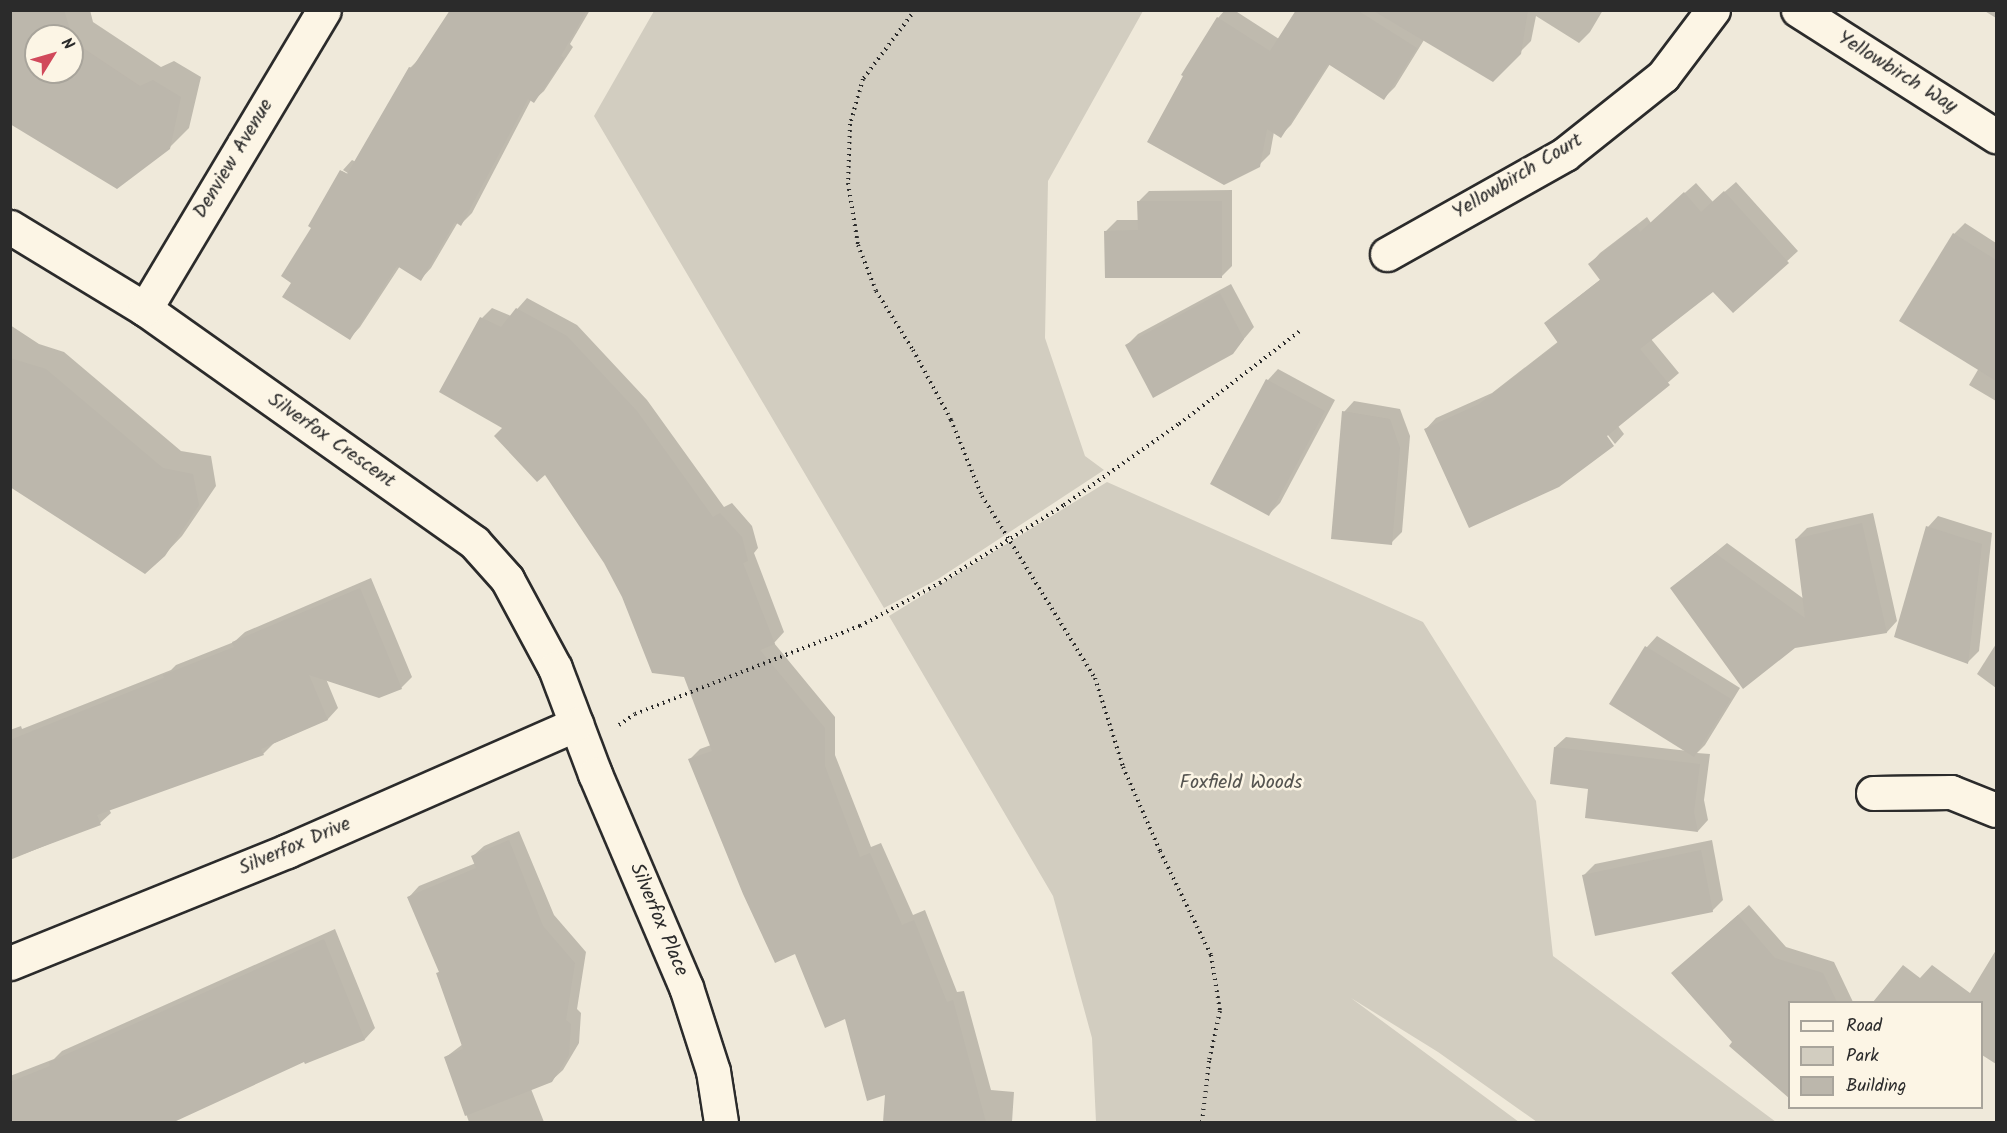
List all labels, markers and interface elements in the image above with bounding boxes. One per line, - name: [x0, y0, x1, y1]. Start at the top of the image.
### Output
- north arrow: [24, 24, 84, 84]
- street label: Yellowbirch Way: [1833, 27, 1961, 119]
- text: N: [54, 33, 80, 56]
- street label: Denview Avenue: [189, 95, 279, 223]
- street label: Yellowbirch Court: [1449, 129, 1587, 225]
- street label: Silverfox Crescent: [263, 388, 399, 494]
- park label: Foxfield Woods: [1180, 771, 1302, 795]
- street label: Silverfox Drive: [235, 813, 355, 881]
- street label: Silverfox Place: [623, 860, 693, 980]
- legend: [1788, 1001, 1983, 1109]
- text: Road: [1846, 1012, 1882, 1041]
- text: Park: [1846, 1042, 1879, 1071]
- text: Building: [1846, 1072, 1906, 1101]

